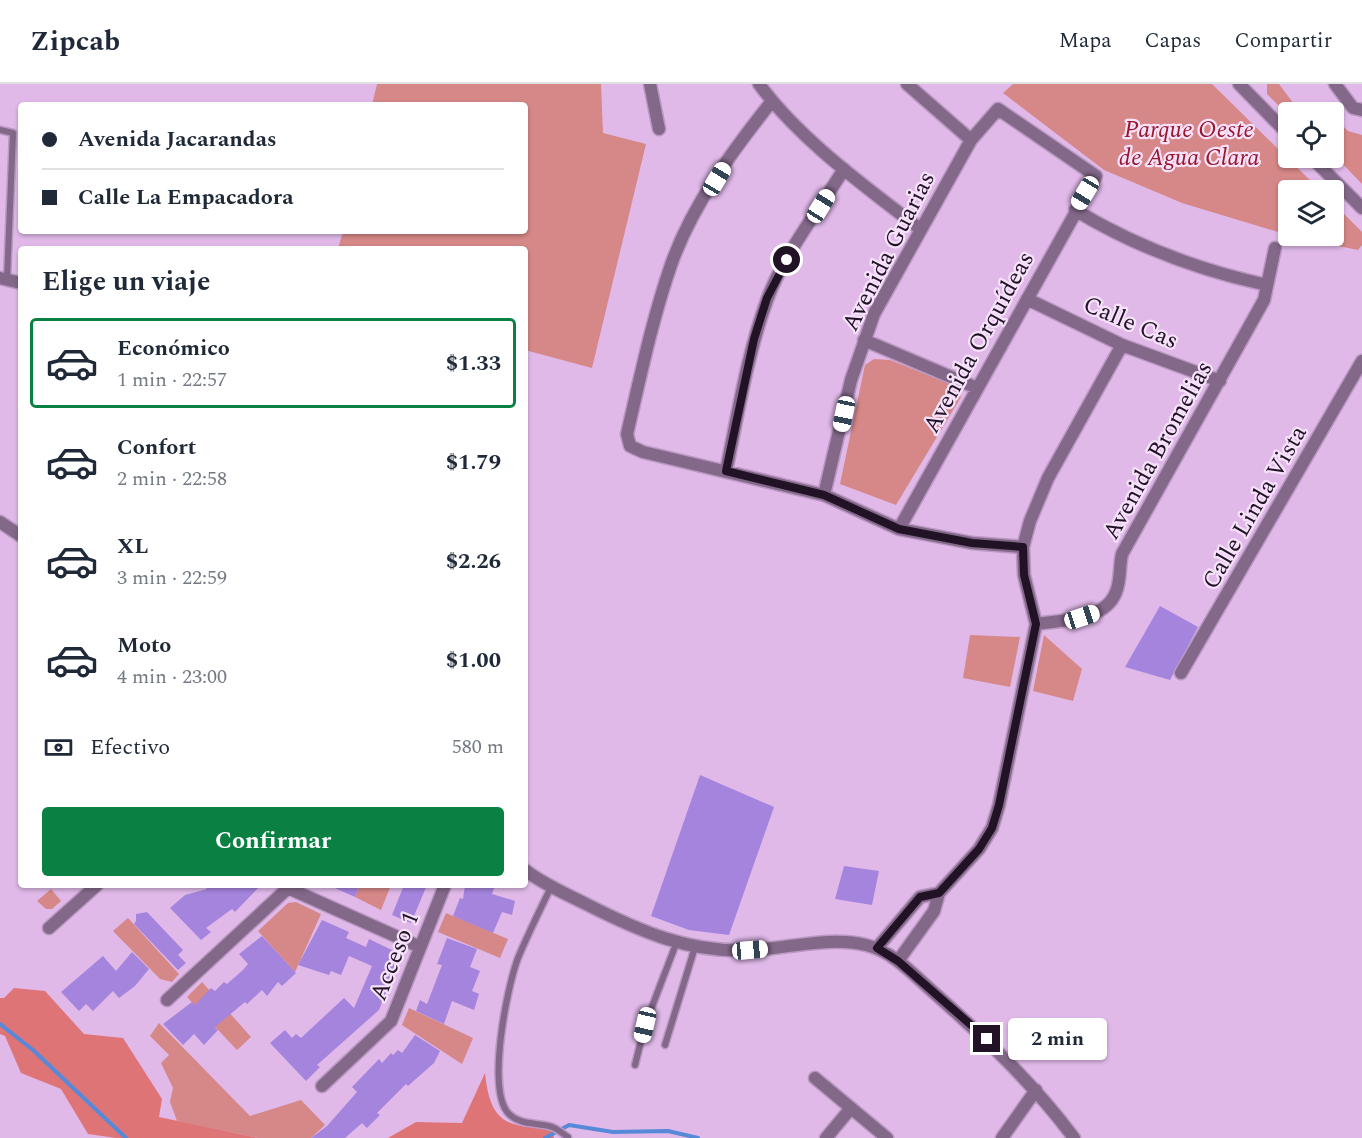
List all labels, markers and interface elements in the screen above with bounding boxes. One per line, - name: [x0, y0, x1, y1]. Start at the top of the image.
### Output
- text: Zipcab: [30, 20, 120, 63]
- text: Mapa: [1059, 25, 1112, 57]
- text: Capas: [1145, 25, 1201, 57]
- text: Compartir: [1234, 25, 1332, 57]
- map controls: [1278, 102, 1344, 246]
- button: locate: [1278, 102, 1344, 168]
- park label: Parque Oeste de Agua Clara: [1119, 112, 1259, 176]
- text: Avenida Jacarandas: [78, 123, 277, 156]
- car: [700, 159, 734, 199]
- street label: Avenida Guarias: [833, 165, 945, 338]
- car: [1068, 173, 1102, 213]
- button: layers: [1278, 180, 1344, 246]
- text: Calle La Empacadora: [78, 181, 294, 214]
- car: [804, 186, 838, 226]
- street label: Avenida Orquídeas: [914, 245, 1044, 440]
- route start: [773, 246, 800, 273]
- text: Elige un viaje: [42, 261, 210, 303]
- street label: Calle Cas: [1077, 287, 1184, 359]
- text: Económico: [117, 332, 230, 365]
- icon: car: [45, 336, 99, 390]
- text: $1.33: [446, 347, 501, 380]
- street label: Avenida Bromelias: [1094, 354, 1222, 547]
- text: 1 min · 22:57: [117, 365, 227, 395]
- car: [831, 395, 857, 433]
- street label: Calle Linda Vista: [1193, 419, 1317, 596]
- text: Confort: [117, 431, 196, 464]
- icon: car: [45, 435, 99, 489]
- text: $1.79: [446, 446, 501, 479]
- text: 2 min · 22:58: [117, 464, 227, 494]
- text: XL: [117, 530, 148, 563]
- icon: car: [45, 534, 99, 588]
- text: $2.26: [446, 545, 501, 578]
- text: 3 min · 22:59: [117, 563, 227, 593]
- car: [1062, 603, 1102, 631]
- text: Moto: [117, 629, 171, 662]
- icon: car: [45, 633, 99, 687]
- text: $1.00: [446, 644, 501, 677]
- text: 4 min · 23:00: [117, 662, 227, 692]
- icon: cash: [42, 731, 75, 764]
- text: Efectivo: [90, 731, 170, 764]
- text: 580 m: [452, 732, 504, 762]
- button: Confirmar: [42, 807, 504, 876]
- street label: Acceso 1: [361, 906, 429, 1006]
- car: [731, 939, 769, 961]
- car: [632, 1005, 658, 1045]
- callout: 2 min: [1008, 1018, 1107, 1060]
- text: 2 min: [1031, 1024, 1084, 1054]
- route end: [973, 1025, 1000, 1052]

